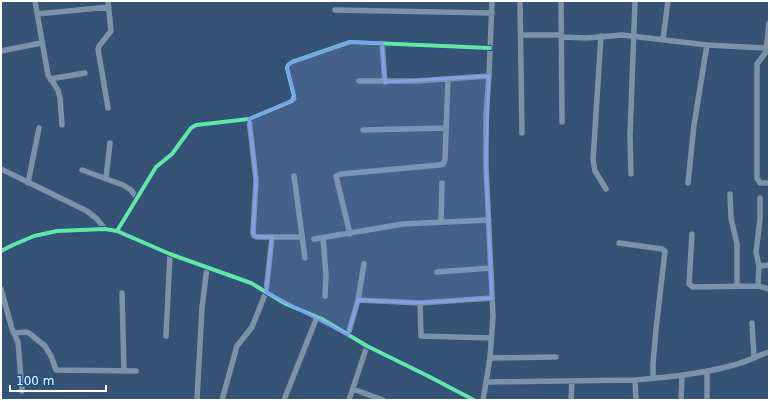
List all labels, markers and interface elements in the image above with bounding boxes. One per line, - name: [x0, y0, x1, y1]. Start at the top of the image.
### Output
- scale bar: [10, 367, 106, 393]
- text: 100 m: [16, 374, 54, 388]

